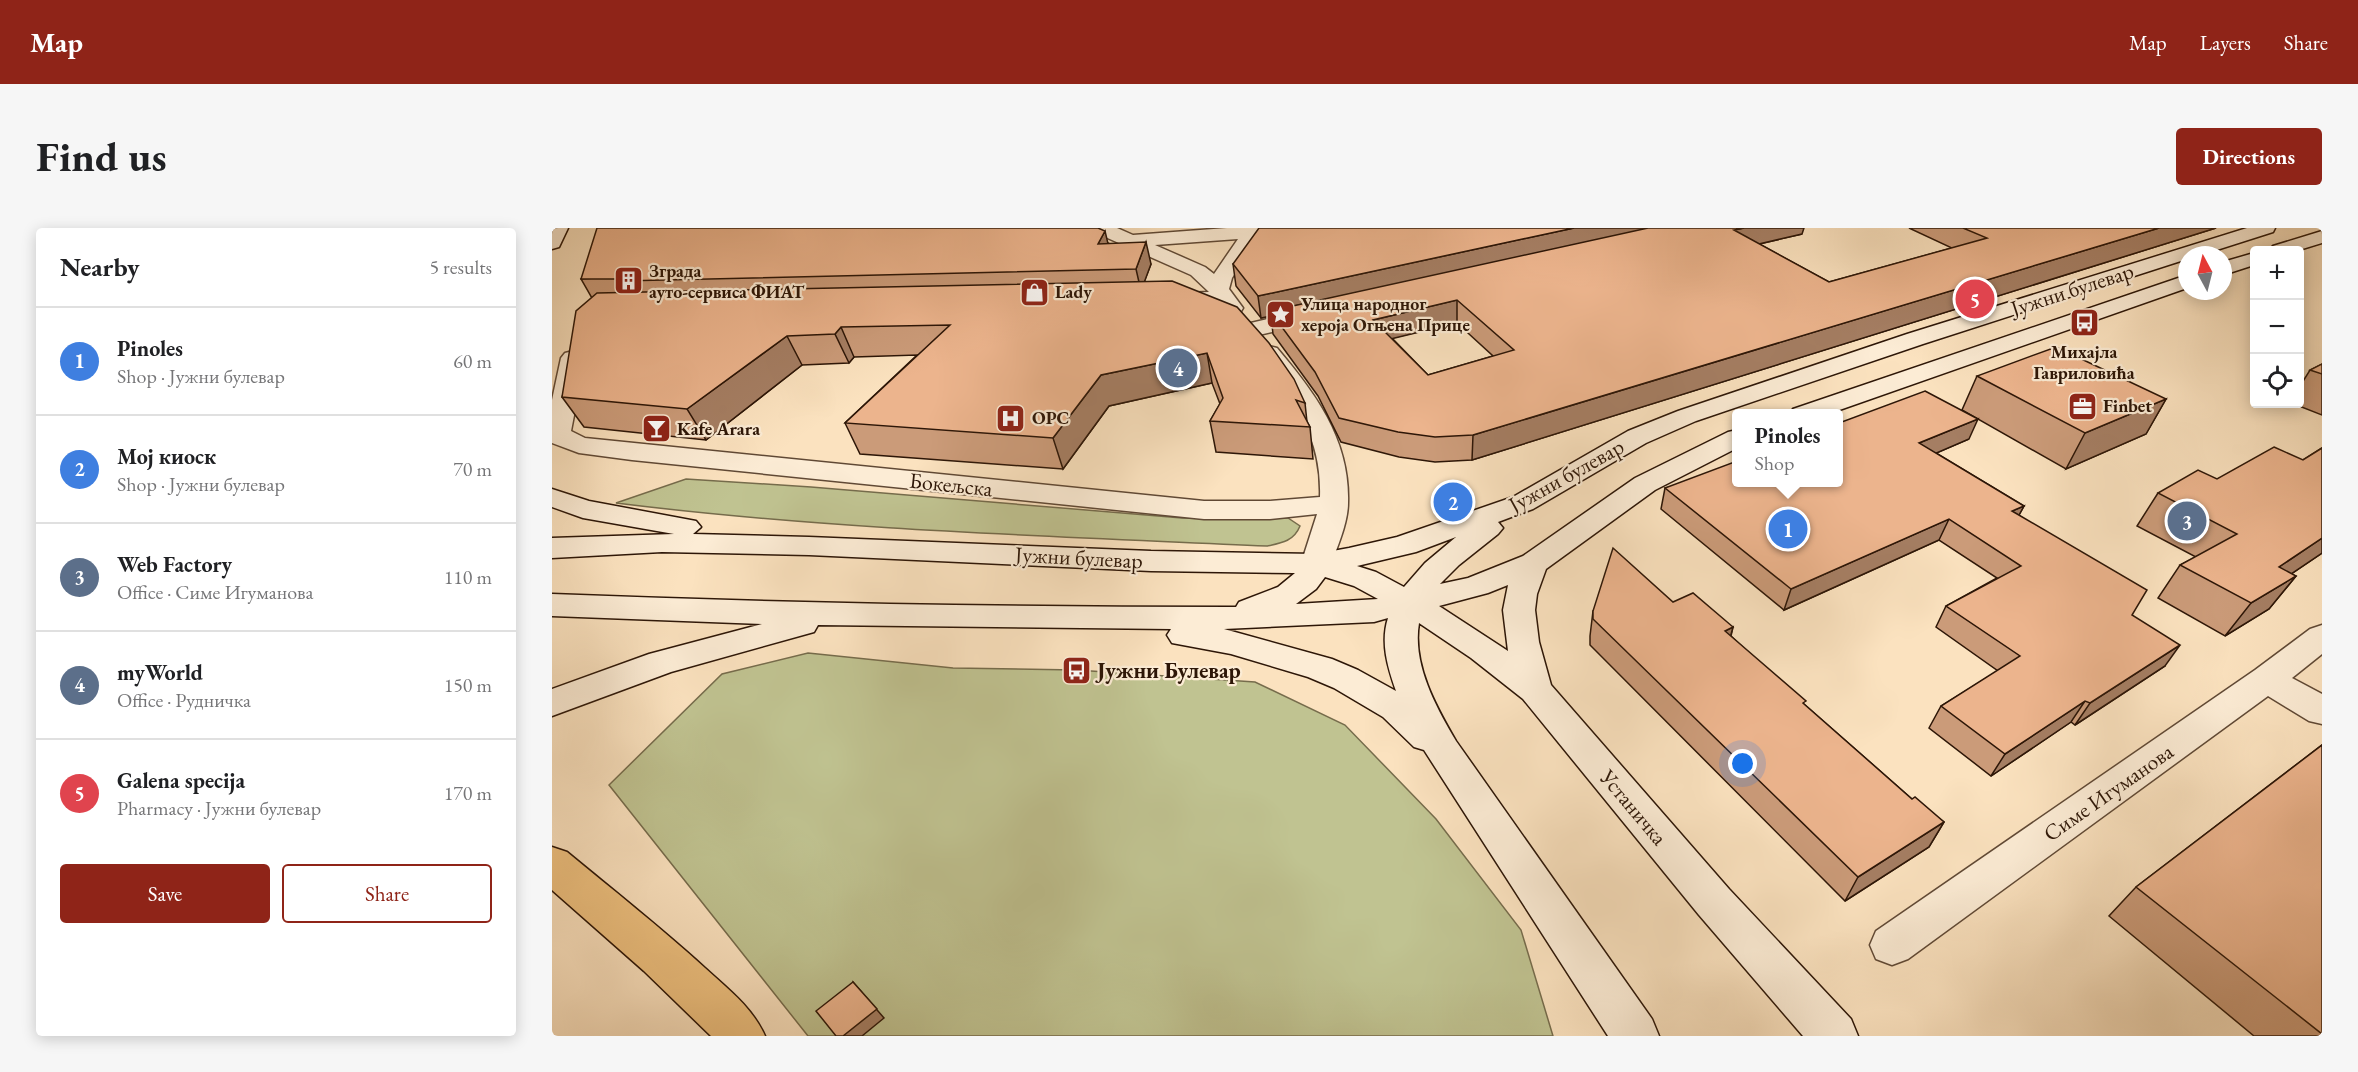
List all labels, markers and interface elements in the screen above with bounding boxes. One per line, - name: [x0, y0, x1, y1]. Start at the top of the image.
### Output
- text: Map: [30, 24, 83, 60]
- text: Map: [2129, 29, 2167, 56]
- text: Layers: [2200, 29, 2251, 56]
- text: Share: [2284, 29, 2328, 56]
- button: Directions: [2176, 128, 2322, 185]
- text: Find us: [36, 129, 167, 184]
- north arrow: [2178, 246, 2232, 300]
- map controls: [2250, 246, 2304, 408]
- button: +: [2250, 246, 2304, 300]
- text: Nearby: [60, 250, 140, 284]
- text: 5 results: [429, 254, 492, 280]
- street label: Јужни булевар: [2005, 256, 2137, 324]
- place label: Зграда ауто-сервиса ФИАТ: [649, 259, 805, 303]
- building icon: Зграда ауто-сервиса ФИАТ: [612, 265, 644, 297]
- shop icon: Lady: [1018, 276, 1050, 308]
- pin: 5: [1956, 276, 1994, 322]
- place label: Lady: [1055, 280, 1092, 303]
- place label: Улица народног хероја Огњена Прице: [1300, 292, 1470, 336]
- place icon: Улица народног хероја Огњена Прице: [1264, 298, 1296, 330]
- button: −: [2250, 300, 2304, 354]
- bus stop icon: Михајла Гавриловића: [2068, 307, 2100, 339]
- text: Pinoles: [117, 334, 183, 363]
- place label: Михајла Гавриловића: [2033, 340, 2135, 384]
- pin: 4: [1158, 346, 1198, 390]
- text: 1: [74, 348, 85, 374]
- text: 60 m: [453, 348, 492, 374]
- button: locate: [2250, 354, 2304, 408]
- text: Shop · Јужни булевар: [117, 363, 285, 389]
- office icon: Finbet: [2066, 390, 2098, 422]
- place label: Finbet: [2103, 394, 2152, 417]
- hospital icon: ОРС: [995, 402, 1027, 434]
- place label: ОРС: [1032, 406, 1069, 429]
- popup: [1732, 409, 1843, 487]
- bar icon: Kafe Arara: [640, 413, 672, 445]
- place label: Kafe Arara: [677, 417, 760, 440]
- text: Pinoles: [1754, 421, 1821, 450]
- street label: Јужни булевар: [1502, 432, 1629, 520]
- text: Мој киоск: [117, 442, 216, 471]
- text: Shop: [1754, 450, 1794, 476]
- text: 2: [74, 456, 85, 482]
- text: 70 m: [453, 456, 492, 482]
- street label: Бокељска: [908, 466, 994, 503]
- text: Shop · Јужни булевар: [117, 471, 285, 497]
- pin: 2: [1434, 480, 1472, 524]
- pin: 3: [2168, 498, 2206, 544]
- pin: 1: [1768, 506, 1808, 552]
- street label: Јужни булевар: [1012, 540, 1143, 575]
- text: Web Factory: [117, 550, 232, 579]
- text: 3: [74, 564, 85, 590]
- text: 110 m: [444, 564, 492, 590]
- text: Office · Симе Игуманова: [117, 579, 314, 605]
- bus stop icon: Јужни Булевар: [1060, 654, 1092, 686]
- place label: Јужни Булевар: [1095, 656, 1241, 685]
- text: myWorld: [117, 658, 203, 687]
- text: 4: [74, 672, 85, 698]
- text: 150 m: [444, 672, 492, 698]
- text: Office · Рудничка: [117, 687, 251, 713]
- street label: Симе Игуманова: [2038, 737, 2179, 848]
- your location: [1728, 749, 1757, 778]
- street label: Устаничка: [1593, 763, 1674, 851]
- text: Galena specija: [117, 766, 245, 795]
- text: 5: [74, 780, 85, 806]
- text: 170 m: [444, 780, 492, 806]
- text: Pharmacy · Јужни булевар: [117, 795, 321, 821]
- button: Save: [60, 864, 270, 923]
- button: Share: [282, 864, 492, 923]

